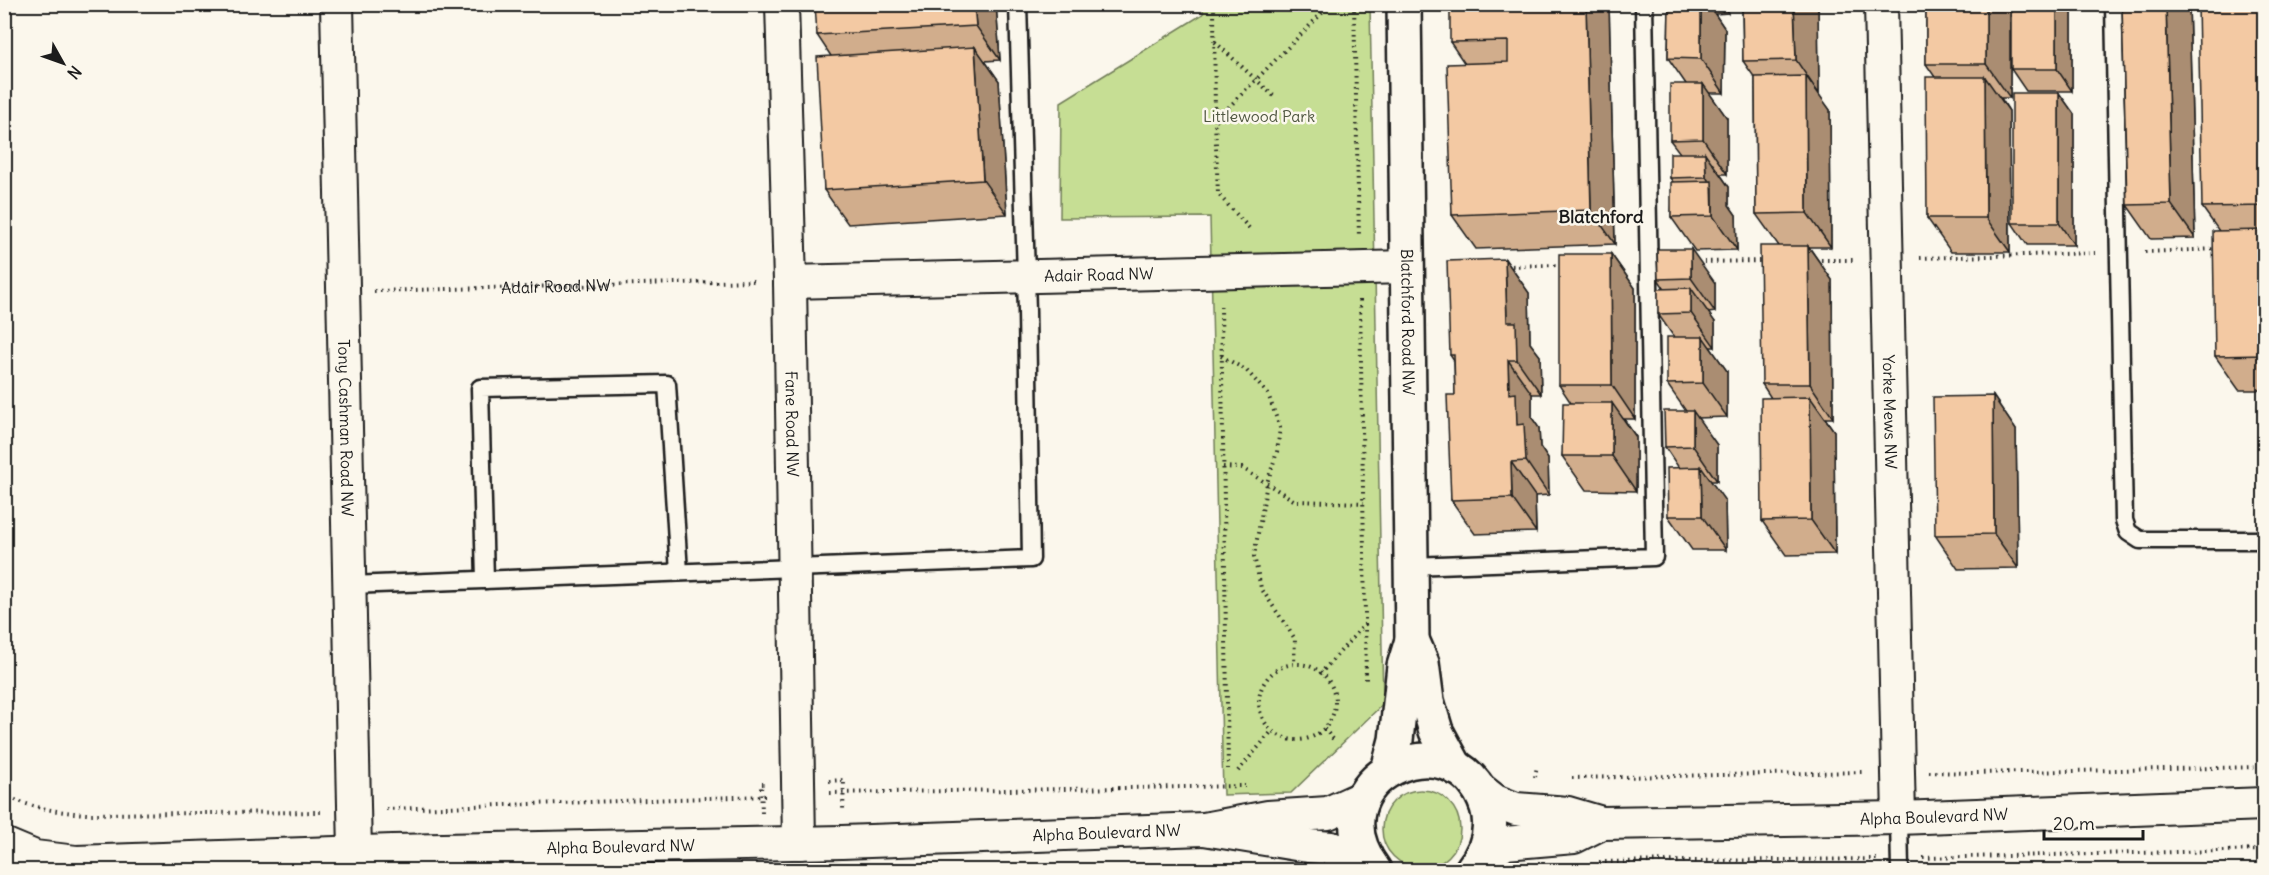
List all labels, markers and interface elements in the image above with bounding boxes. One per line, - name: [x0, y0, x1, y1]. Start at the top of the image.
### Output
- north arrow: [33, 33, 93, 93]
- text: N: [63, 62, 86, 83]
- park label: Littlewood Park: [1203, 106, 1315, 126]
- district label: Blatchford: [1558, 205, 1644, 228]
- street label: Blatchford Road NW: [1397, 249, 1419, 396]
- street label: Adair Road NW: [1044, 263, 1154, 286]
- street label: Adair Road NW: [501, 275, 612, 298]
- street label: Tony Cashman Road NW: [334, 339, 358, 517]
- street label: Yorke Mews NW: [1879, 354, 1901, 470]
- street label: Fane Road NW: [781, 371, 803, 478]
- scale bar: [2044, 803, 2143, 841]
- street label: Alpha Boulevard NW: [1860, 804, 2009, 829]
- text: 20 m: [2053, 812, 2095, 835]
- street label: Alpha Boulevard NW: [1032, 820, 1182, 845]
- street label: Alpha Boulevard NW: [547, 835, 696, 858]

